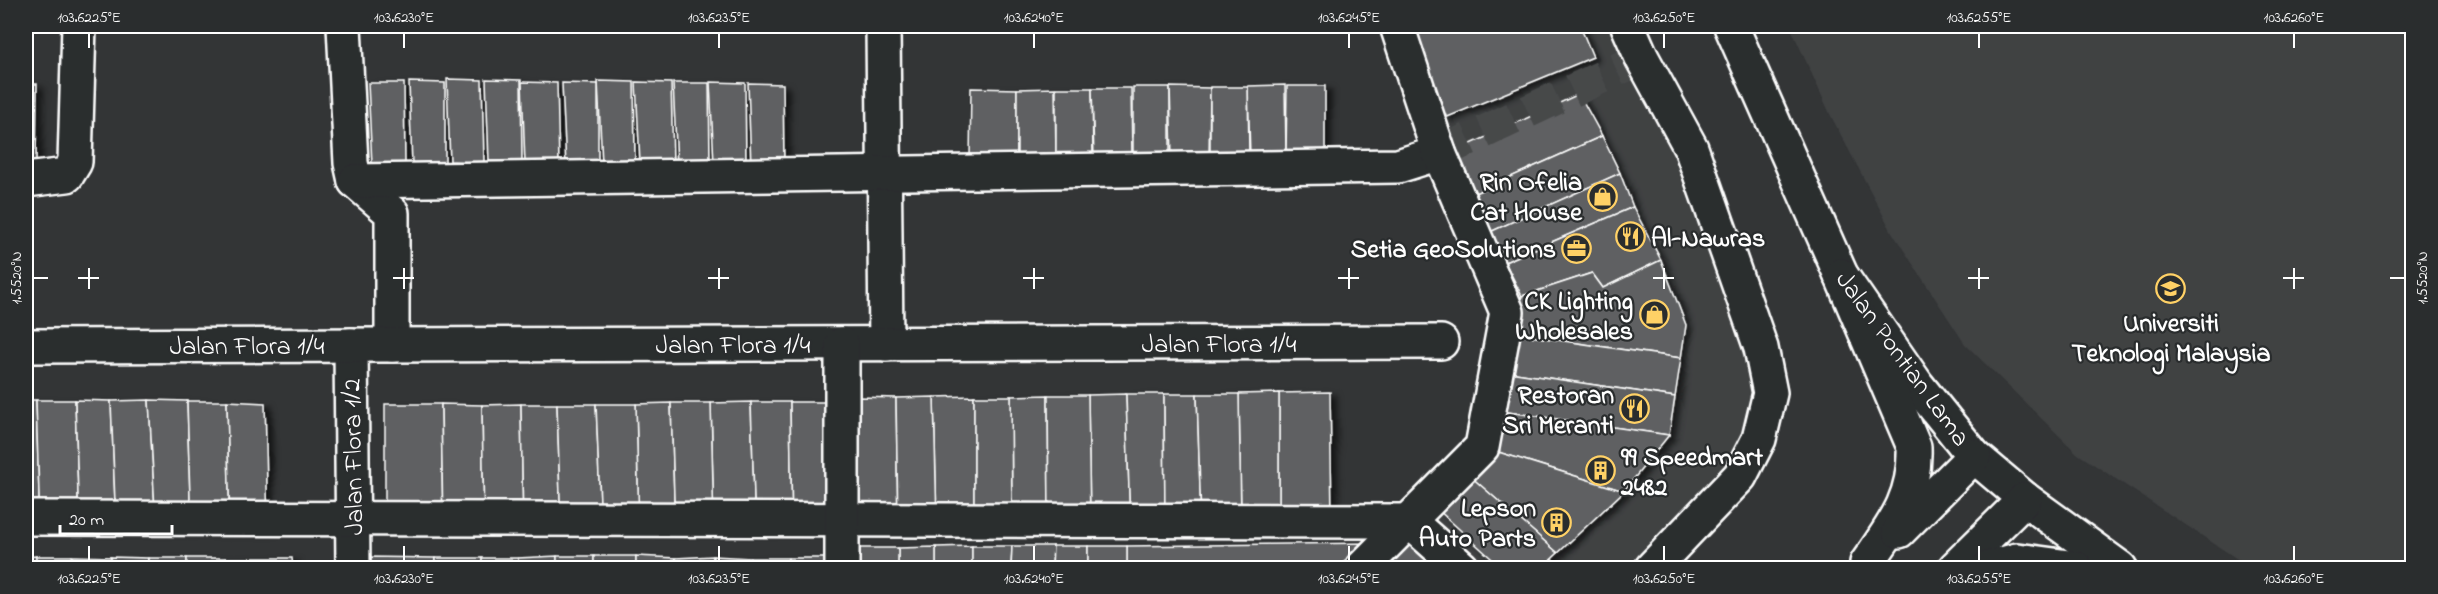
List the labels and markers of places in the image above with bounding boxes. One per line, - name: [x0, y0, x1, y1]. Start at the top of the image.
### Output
- place label: Rin Ofelia Cat House: [1470, 165, 1583, 233]
- shop icon: Rin Ofelia Cat House: [1587, 180, 1619, 212]
- restaurant icon: Al-Nawras: [1614, 221, 1646, 253]
- place label: Al-Nawras: [1651, 221, 1765, 259]
- place label: Setia GeoSolutions: [1351, 232, 1556, 270]
- office icon: Setia GeoSolutions: [1561, 232, 1593, 264]
- school or university icon: Universiti Teknologi Malaysia: [2155, 272, 2187, 304]
- place label: CK Lighting Wholesales: [1515, 284, 1633, 352]
- shop icon: CK Lighting Wholesales: [1638, 299, 1670, 331]
- place label: Universiti Teknologi Malaysia: [2072, 306, 2270, 375]
- place label: Restoran Sri Meranti: [1502, 378, 1614, 446]
- restaurant icon: Restoran Sri Meranti: [1619, 393, 1651, 425]
- place label: 99 Speedmart 2482: [1620, 440, 1763, 508]
- building icon: 99 Speedmart 2482: [1584, 455, 1616, 487]
- place label: Lepson Auto Parts: [1419, 491, 1536, 559]
- building icon: Lepson Auto Parts: [1541, 506, 1573, 538]

